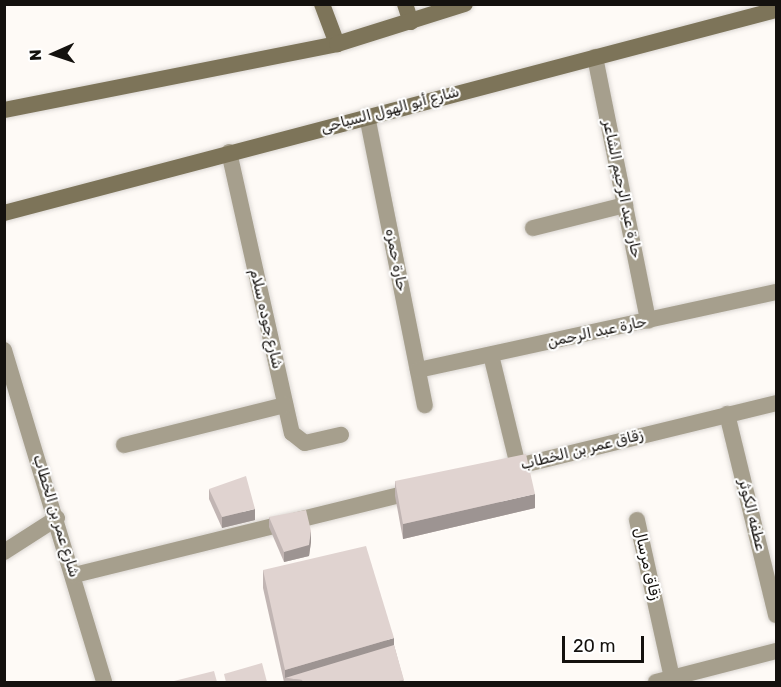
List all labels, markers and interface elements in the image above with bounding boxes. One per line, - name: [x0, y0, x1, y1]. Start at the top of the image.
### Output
- north arrow: [24, 24, 84, 84]
- text: N: [26, 49, 45, 61]
- street label: شارع أبو الهول السياحى: [319, 83, 461, 137]
- street label: حارة عبد الرحيم الشاعر: [599, 118, 645, 260]
- street label: حارة حمزه: [381, 227, 411, 293]
- street label: شارع جوده سلام: [246, 267, 286, 371]
- street label: حارة عبد الرحمن: [546, 313, 648, 351]
- street label: زقاق عمر بن الخطاب: [519, 426, 645, 474]
- street label: شارع عمر بن الخطاب: [29, 452, 83, 580]
- street label: عطفه الكوثر: [734, 477, 770, 553]
- street label: زقاق مرسال: [630, 526, 664, 602]
- scale bar: [565, 624, 648, 662]
- text: 20 m: [573, 635, 615, 657]

